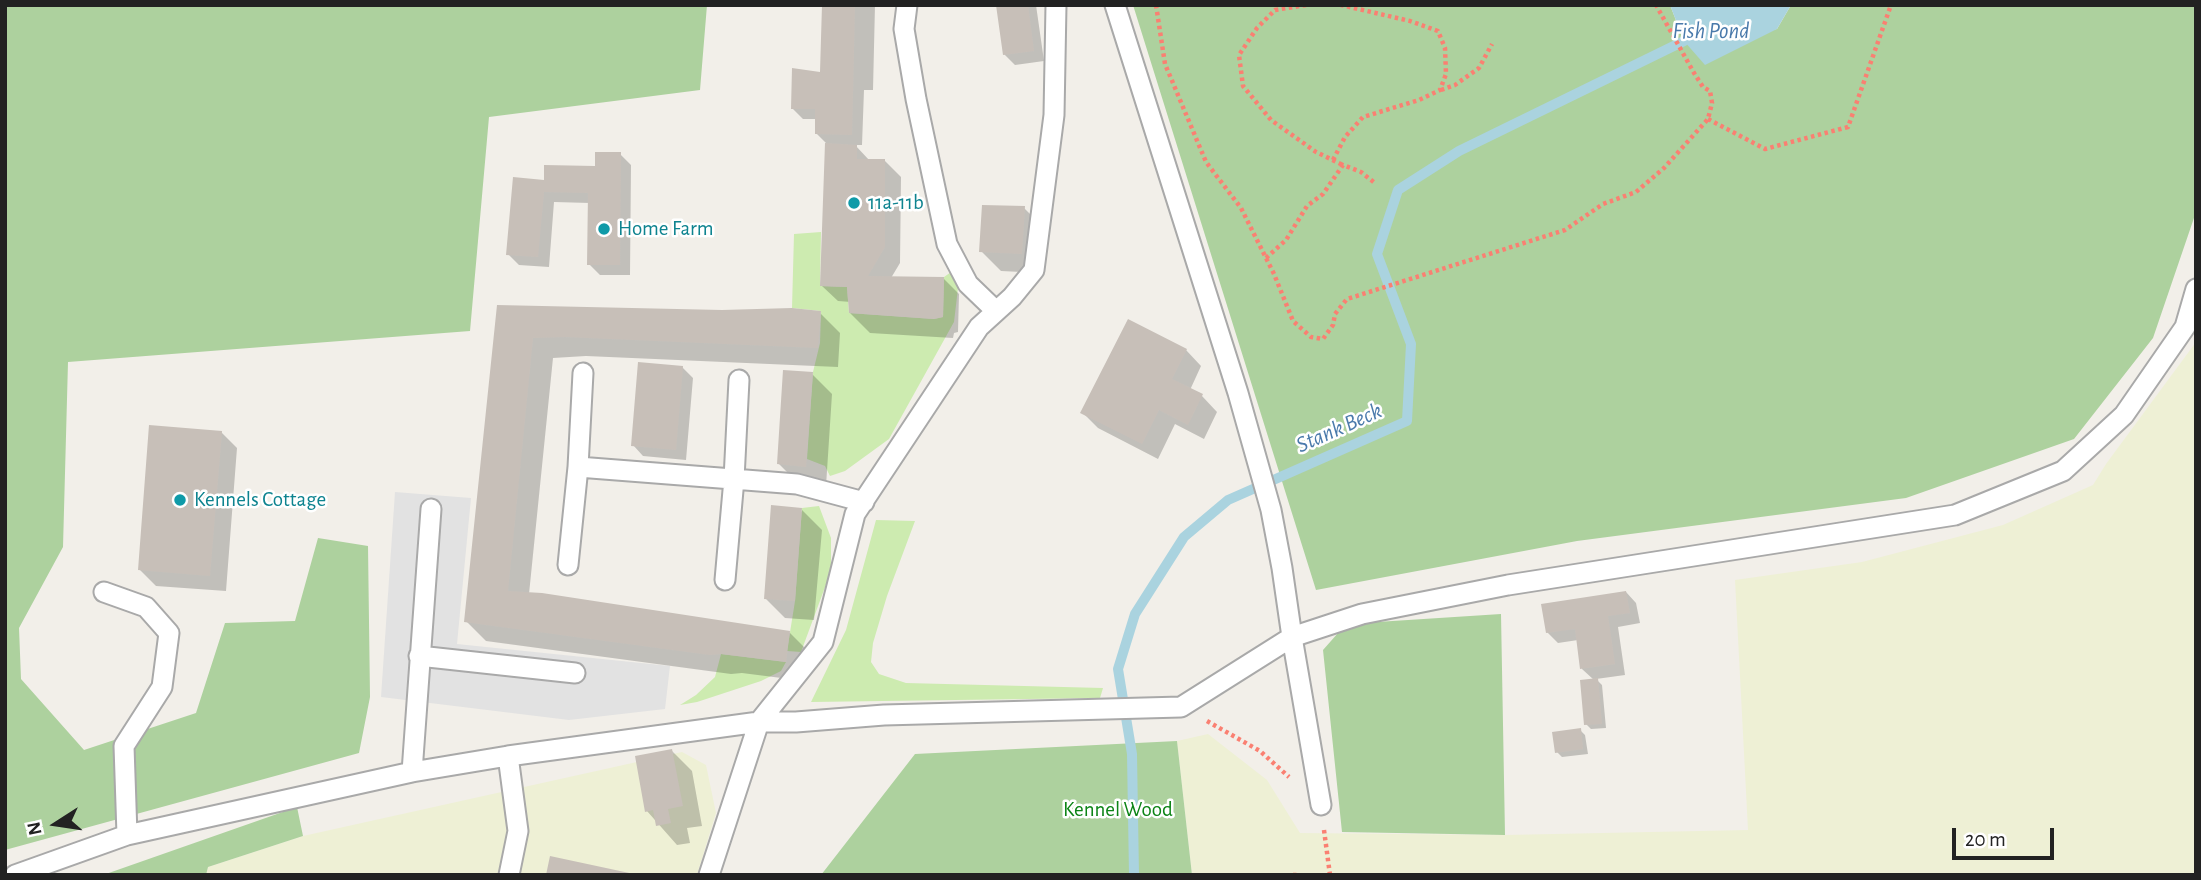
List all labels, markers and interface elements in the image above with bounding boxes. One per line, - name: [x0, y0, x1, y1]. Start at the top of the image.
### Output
- water label: Fish Pond: [1673, 17, 1749, 45]
- place label: 11a-11b: [868, 190, 924, 216]
- marker: 11a-11b: [846, 195, 862, 211]
- place label: Home Farm: [618, 216, 714, 242]
- marker: Home Farm: [596, 221, 612, 237]
- water label: Stank Beck: [1292, 397, 1386, 459]
- place label: Kennels Cottage: [194, 487, 326, 513]
- marker: Kennels Cottage: [172, 492, 188, 508]
- north arrow: [21, 789, 91, 859]
- park label: Kennel Wood: [1063, 797, 1173, 823]
- scale bar: [1956, 814, 2058, 858]
- text: N: [24, 820, 46, 837]
- text: 20 m: [1965, 829, 2006, 850]

